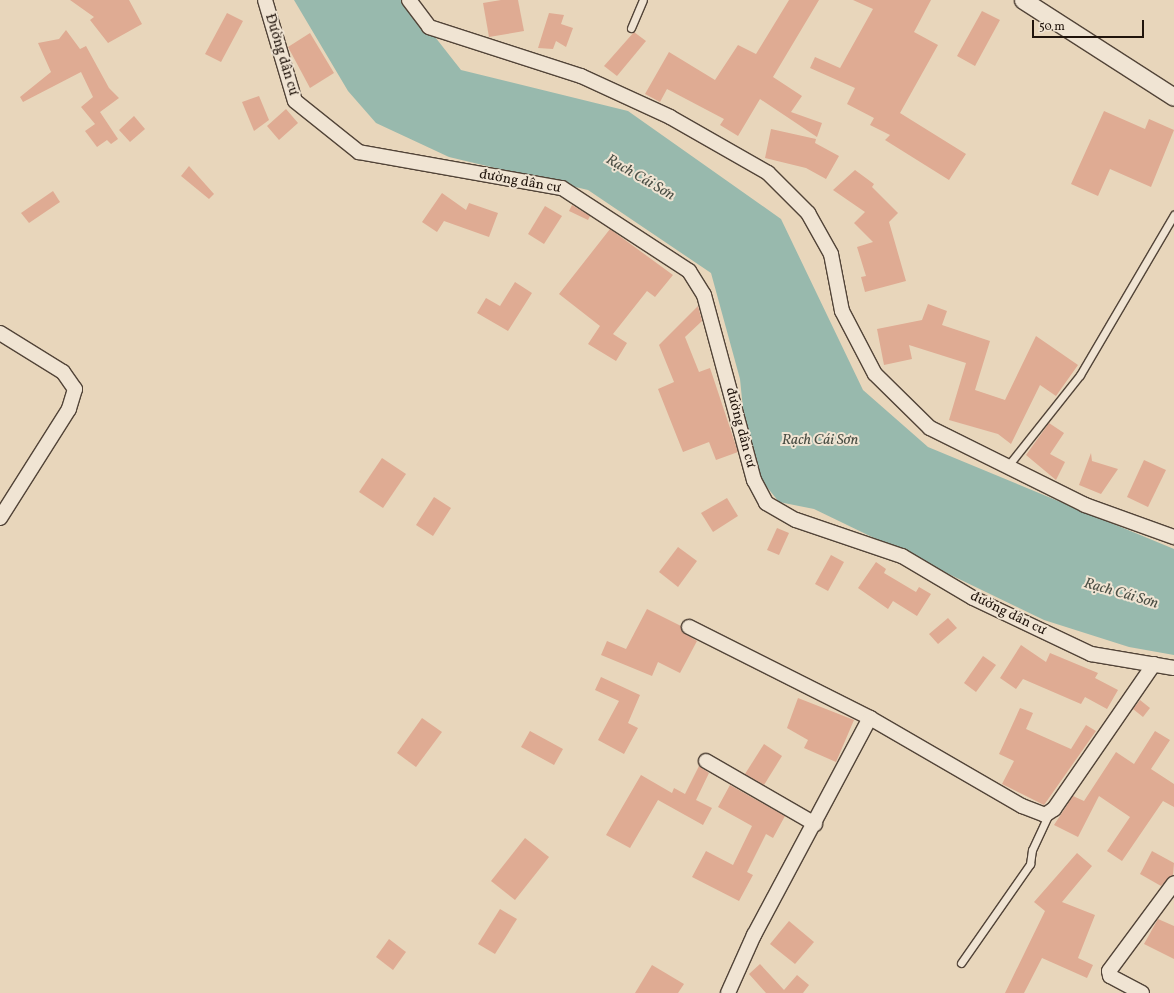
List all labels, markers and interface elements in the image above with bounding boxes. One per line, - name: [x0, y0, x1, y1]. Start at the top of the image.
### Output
- street label: Đường dân cư: [261, 12, 301, 98]
- scale bar: [1034, 12, 1146, 38]
- text: 50 m: [1039, 19, 1065, 35]
- water label: Rạch Cái Sơn: [602, 151, 678, 205]
- street label: đường dân cư: [478, 167, 562, 197]
- street label: đường dân cư: [721, 386, 759, 470]
- water label: Rạch Cái Sơn: [782, 432, 858, 450]
- water label: Rạch Cái Sơn: [1082, 575, 1160, 613]
- street label: đường dân cư: [967, 588, 1049, 640]

